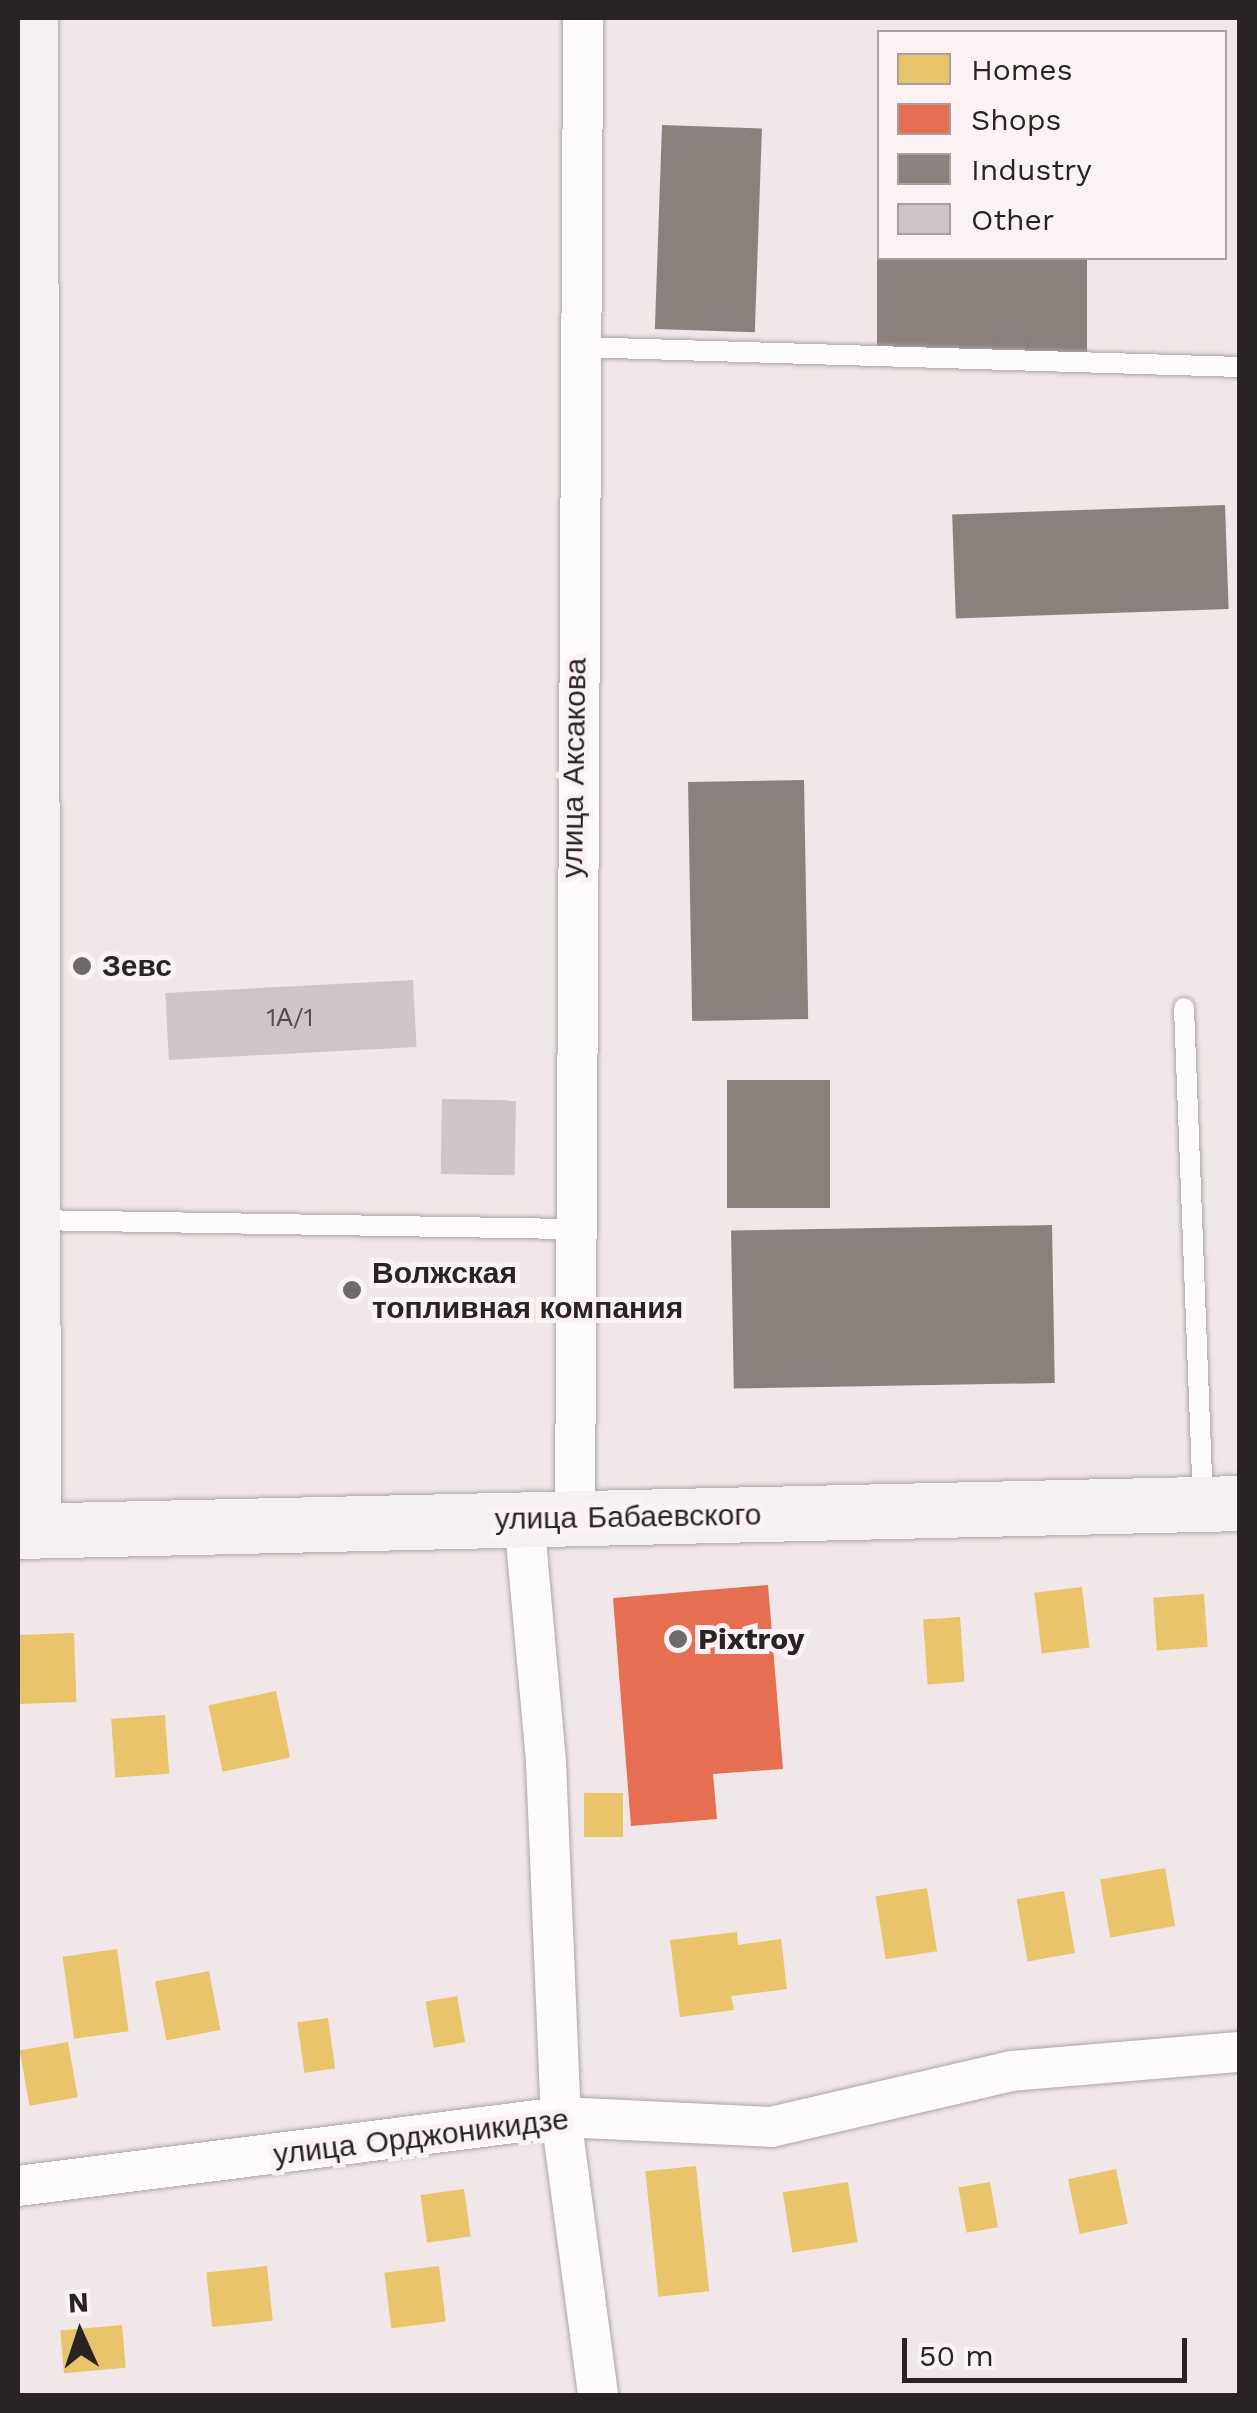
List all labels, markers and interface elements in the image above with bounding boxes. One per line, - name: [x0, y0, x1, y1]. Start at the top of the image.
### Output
- legend: [877, 30, 1227, 260]
- text: Homes: [971, 52, 1073, 87]
- text: Shops: [971, 102, 1061, 137]
- text: Industry: [971, 152, 1092, 187]
- text: Other: [971, 202, 1054, 237]
- street label: улица Аксакова: [554, 658, 594, 878]
- place label: Зевс: [102, 948, 172, 984]
- marker: Зевс: [71, 955, 93, 977]
- house number: 1А/1: [266, 1003, 314, 1033]
- place label: Волжская топливная компания: [372, 1255, 683, 1326]
- marker: Волжская топливная компания: [341, 1279, 363, 1301]
- street label: улица Бабаевского: [494, 1497, 762, 1537]
- place label: Pixtroy: [698, 1621, 804, 1657]
- marker: Pixtroy: [667, 1628, 689, 1650]
- street label: улица Орджоникидзе: [271, 2101, 571, 2173]
- north arrow: [30, 2283, 130, 2383]
- text: N: [67, 2286, 90, 2320]
- scale bar: [907, 2318, 1192, 2380]
- text: 50 m: [919, 2338, 994, 2373]

